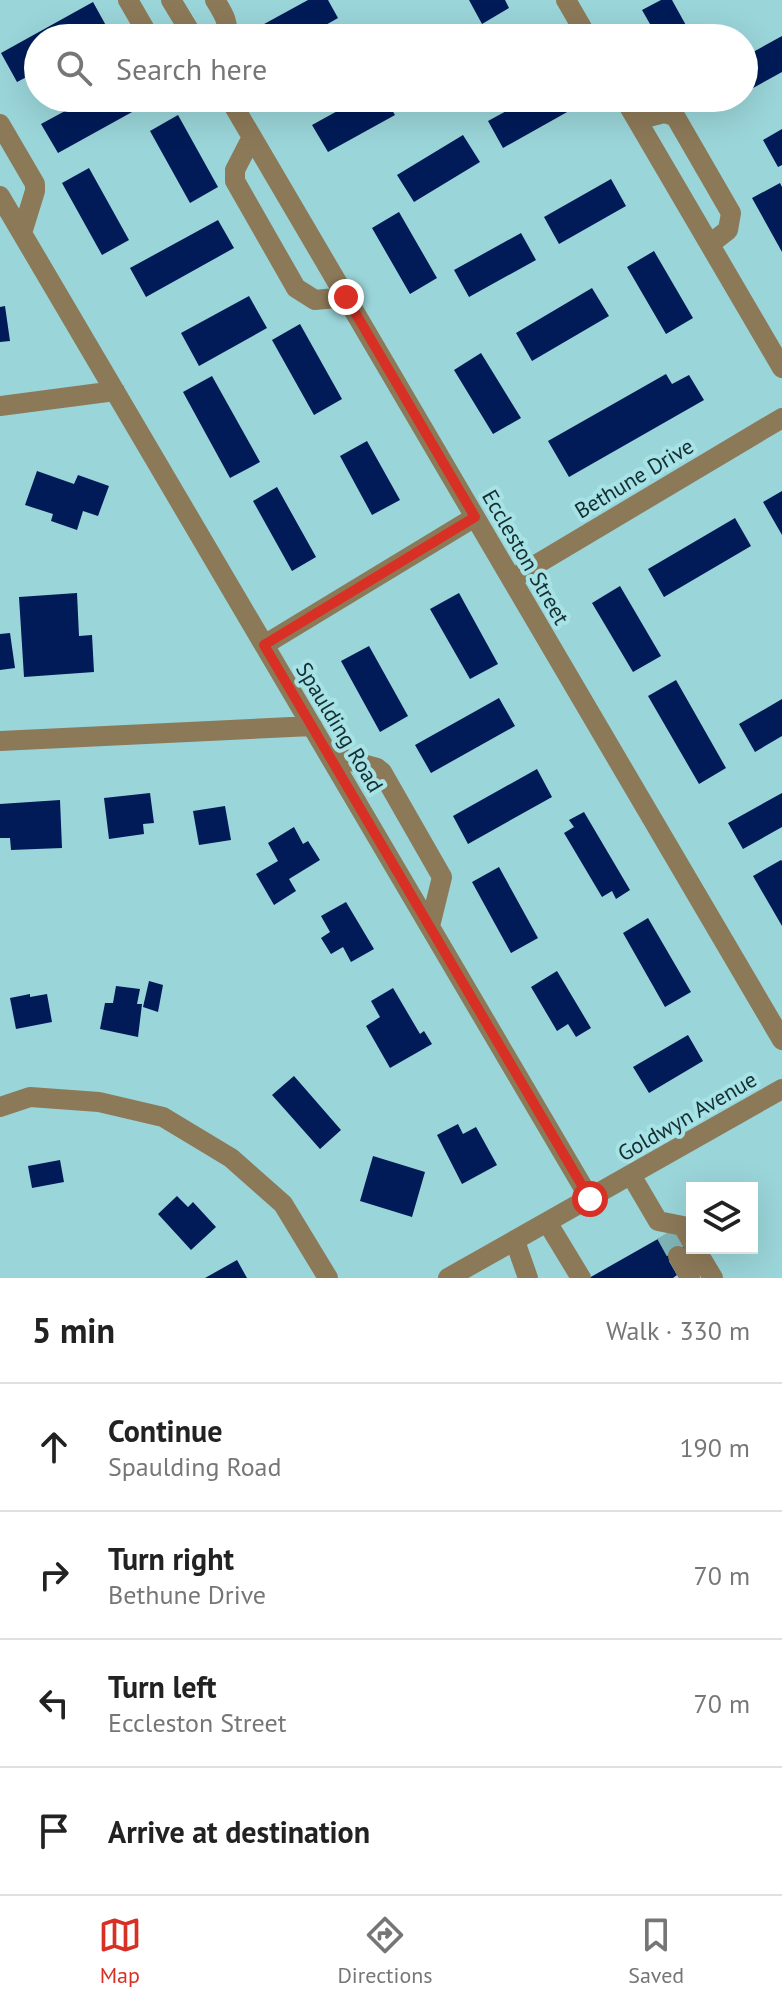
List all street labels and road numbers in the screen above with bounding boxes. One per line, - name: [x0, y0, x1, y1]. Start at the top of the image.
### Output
- street label: Bethune Drive: [569, 432, 699, 524]
- street label: Eccleston Street: [476, 485, 576, 630]
- street label: Spaulding Road: [290, 657, 390, 797]
- street label: Goldwyn Avenue: [612, 1065, 762, 1167]

